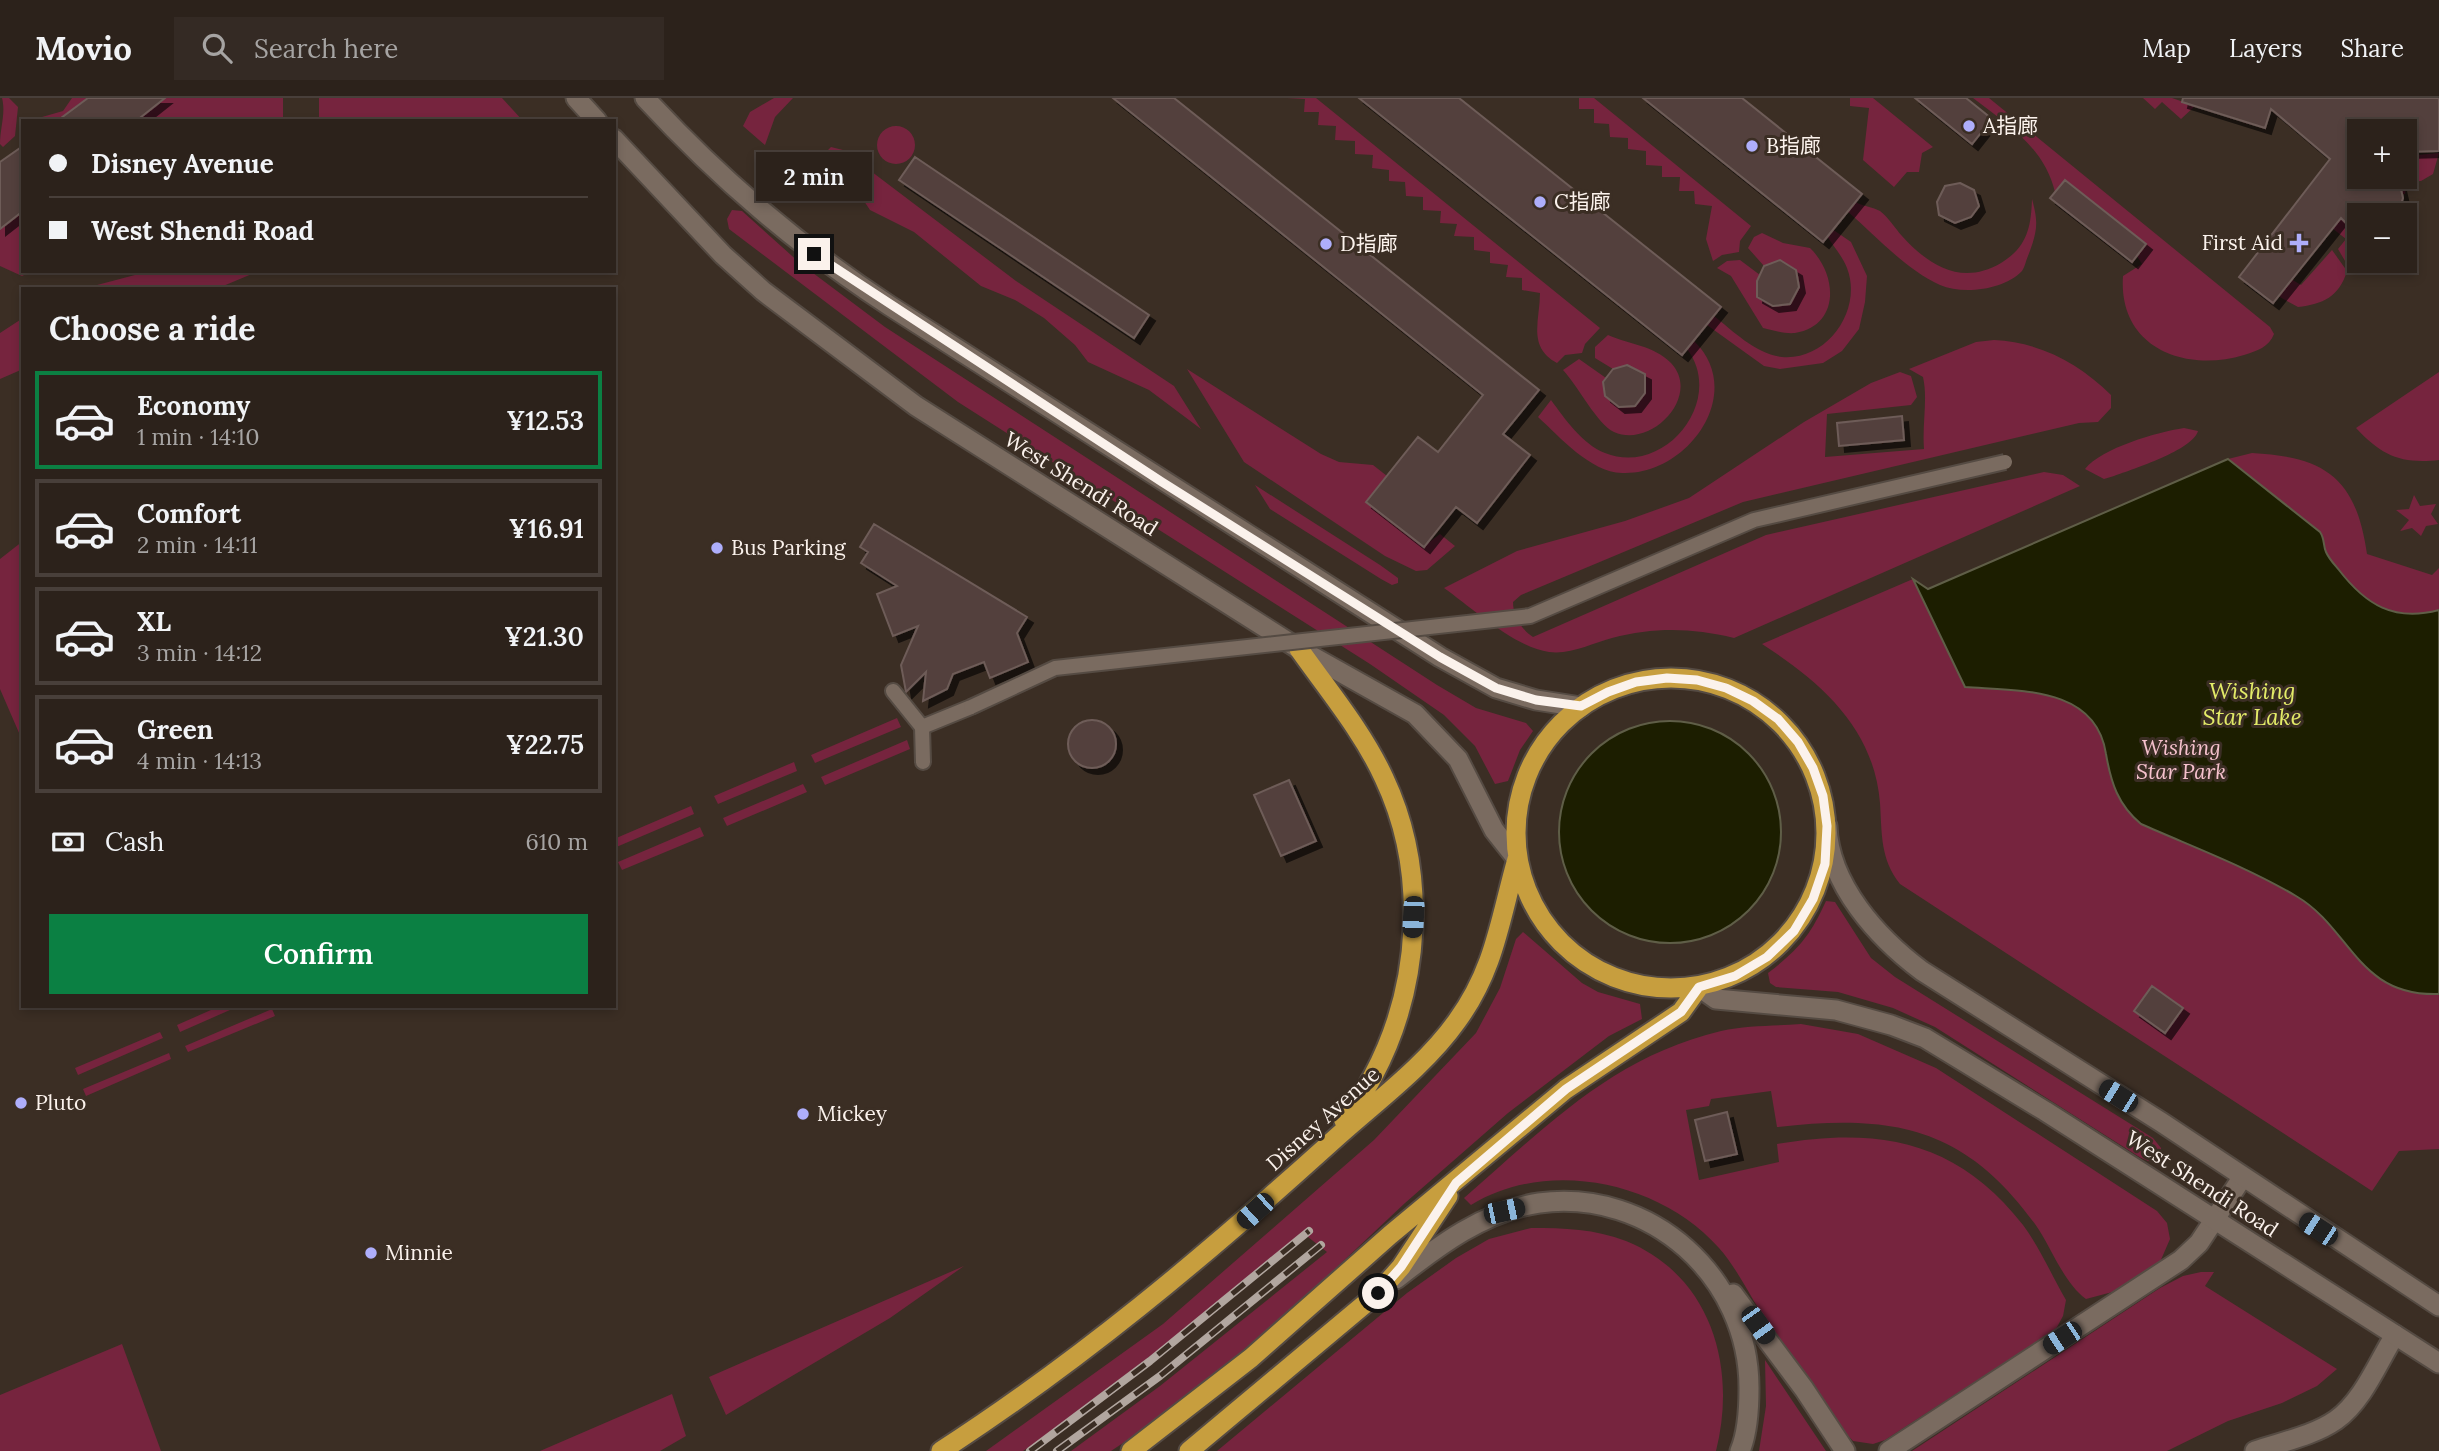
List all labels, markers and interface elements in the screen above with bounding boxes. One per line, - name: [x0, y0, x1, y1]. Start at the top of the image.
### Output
- search box: [174, 17, 664, 80]
- text: Movio: [35, 27, 132, 69]
- icon: search: [198, 29, 236, 67]
- text: Search here: [254, 32, 398, 65]
- text: Map: [2142, 33, 2191, 64]
- text: Layers: [2229, 33, 2302, 64]
- text: Share: [2340, 33, 2404, 64]
- place label: A指廊: [1982, 112, 2038, 139]
- marker: A指廊: [1961, 118, 1977, 134]
- map controls: [2347, 119, 2417, 273]
- button: +: [2347, 119, 2417, 189]
- place label: B指廊: [1766, 132, 1821, 159]
- marker: B指廊: [1744, 138, 1760, 154]
- text: Disney Avenue: [91, 147, 274, 180]
- callout: 2 min: [756, 152, 872, 202]
- text: 2 min: [784, 162, 844, 191]
- place label: C指廊: [1554, 188, 1611, 215]
- marker: C指廊: [1532, 194, 1548, 210]
- button: −: [2347, 203, 2417, 273]
- text: West Shendi Road: [91, 214, 314, 247]
- place label: First Aid: [2202, 229, 2283, 256]
- place label: D指廊: [1340, 230, 1398, 257]
- marker: First Aid: [2289, 233, 2309, 253]
- marker: D指廊: [1318, 236, 1334, 252]
- route end: [798, 238, 830, 270]
- text: Choose a ride: [49, 308, 256, 349]
- icon: car: [53, 389, 116, 452]
- text: Economy: [137, 389, 250, 422]
- text: ¥12.53: [507, 404, 584, 437]
- text: 1 min · 14:10: [137, 422, 260, 451]
- street label: West Shendi Road: [999, 425, 1163, 542]
- icon: car: [53, 497, 116, 560]
- text: Comfort: [137, 497, 241, 530]
- text: ¥16.91: [509, 512, 584, 545]
- text: 2 min · 14:11: [137, 530, 258, 559]
- place label: Bus Parking: [731, 534, 846, 561]
- marker: Bus Parking: [709, 540, 725, 556]
- icon: car: [53, 605, 116, 668]
- text: XL: [137, 605, 171, 638]
- text: ¥21.30: [504, 620, 584, 653]
- text: 3 min · 14:12: [137, 638, 262, 667]
- water label: Wishing Star Lake: [2202, 676, 2302, 731]
- icon: car: [53, 713, 116, 776]
- text: Green: [137, 713, 213, 746]
- text: ¥22.75: [506, 728, 584, 761]
- park label: Wishing Star Park: [2136, 734, 2226, 785]
- text: 4 min · 14:13: [137, 746, 262, 775]
- icon: cash: [49, 823, 87, 861]
- text: Cash: [105, 825, 164, 858]
- text: 610 m: [525, 827, 588, 856]
- car: [1402, 895, 1425, 939]
- button: Confirm: [49, 914, 588, 994]
- street label: Disney Avenue: [1260, 1061, 1385, 1177]
- car: [2095, 1076, 2142, 1116]
- place label: Pluto: [35, 1089, 86, 1116]
- marker: Pluto: [13, 1095, 29, 1111]
- place label: Mickey: [817, 1100, 887, 1127]
- marker: Mickey: [795, 1106, 811, 1122]
- street label: West Shendi Road: [2121, 1124, 2283, 1243]
- car: [1233, 1189, 1278, 1233]
- car: [1482, 1196, 1527, 1226]
- car: [2295, 1209, 2342, 1249]
- place label: Minnie: [385, 1239, 453, 1266]
- marker: Minnie: [363, 1245, 379, 1261]
- route start: [1362, 1277, 1394, 1309]
- car: [1738, 1302, 1779, 1348]
- car: [2039, 1318, 2086, 1358]

